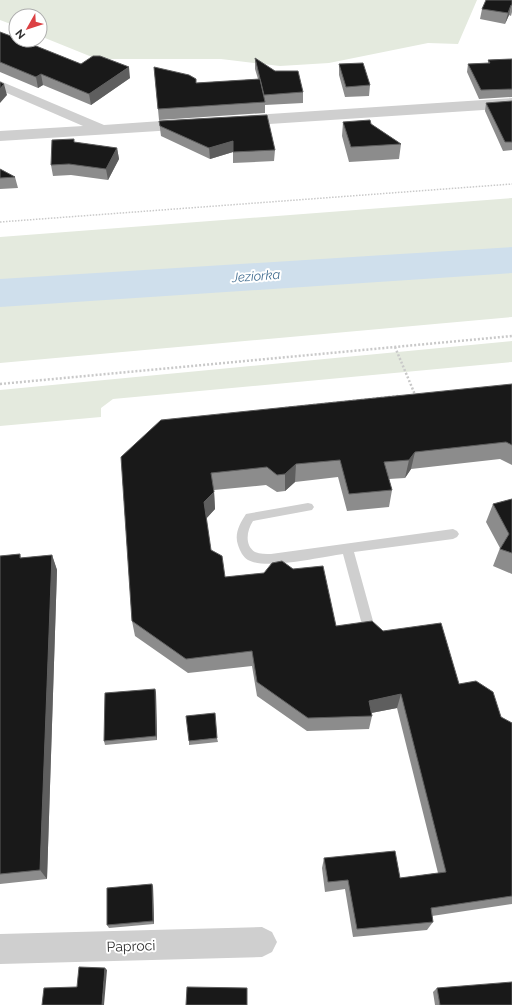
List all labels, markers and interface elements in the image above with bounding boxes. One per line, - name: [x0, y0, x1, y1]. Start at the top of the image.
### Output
- north arrow: [8, 8, 48, 48]
- text: N: [13, 27, 28, 41]
- water label: Jeziorka: [230, 267, 281, 285]
- street label: Paproci: [106, 937, 156, 955]

